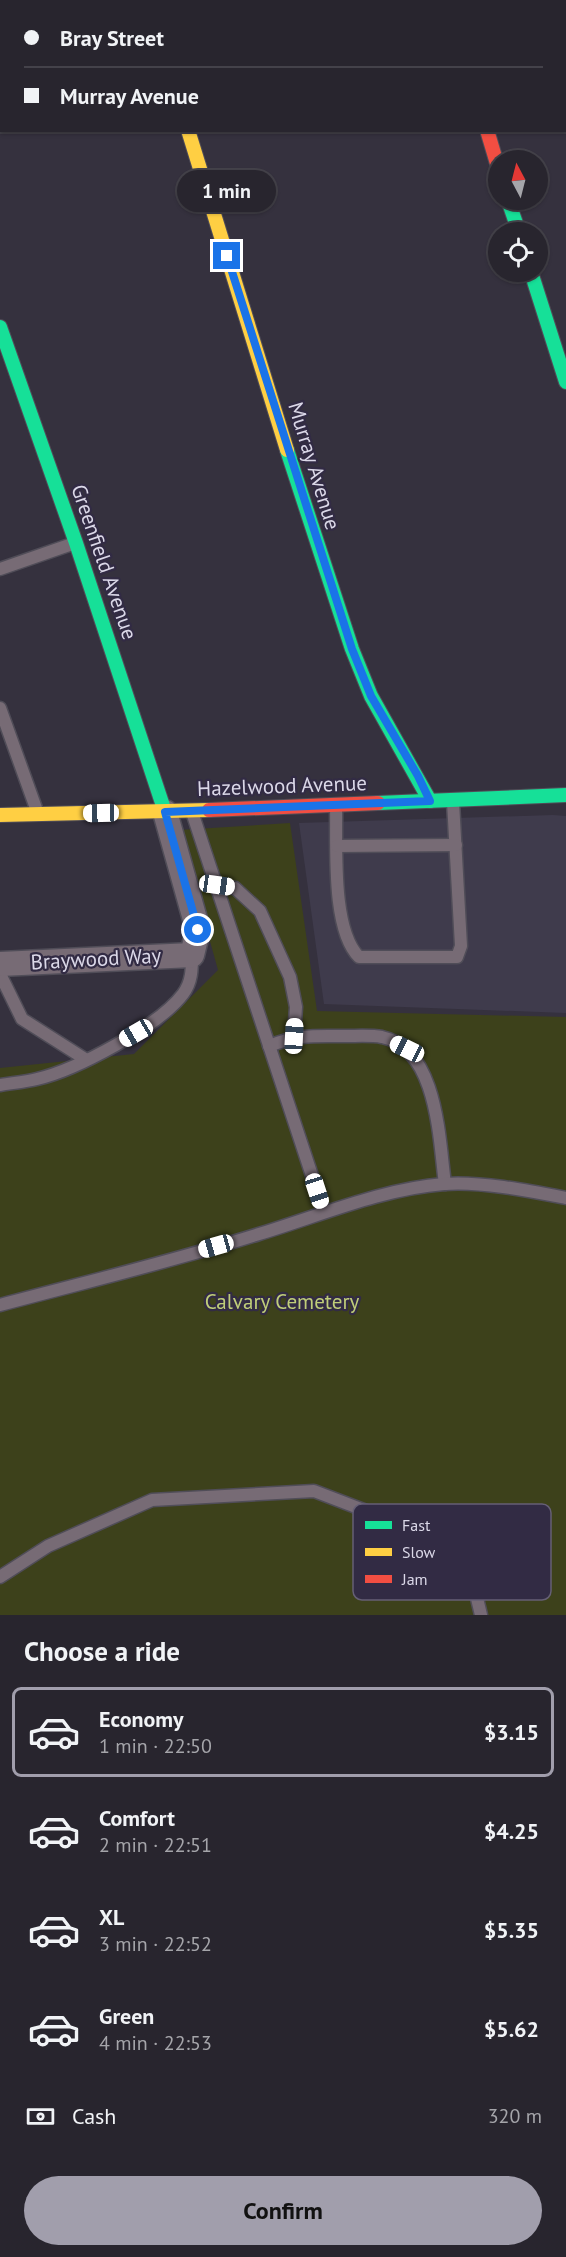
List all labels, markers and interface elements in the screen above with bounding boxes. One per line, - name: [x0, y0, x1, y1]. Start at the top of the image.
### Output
- text: Bray Street: [60, 24, 164, 52]
- text: Murray Avenue: [60, 82, 199, 110]
- north arrow: [488, 150, 548, 210]
- map controls: [488, 150, 548, 282]
- callout: 1 min: [178, 169, 276, 211]
- text: 1 min: [202, 178, 251, 204]
- button: locate: [488, 222, 548, 282]
- route end: [213, 242, 240, 269]
- street label: Murray Avenue: [282, 399, 347, 533]
- street label: Greenfield Avenue: [65, 481, 144, 643]
- street label: Hazelwood Avenue: [197, 769, 367, 802]
- car: [83, 804, 119, 822]
- car: [198, 874, 236, 896]
- route start: [184, 916, 211, 943]
- street label: Braywood Way: [30, 942, 162, 975]
- car: [116, 1016, 156, 1050]
- car: [284, 1018, 304, 1054]
- car: [387, 1033, 427, 1065]
- car: [303, 1171, 331, 1211]
- car: [196, 1232, 236, 1260]
- park label: Calvary Cemetery: [205, 1288, 360, 1315]
- legend: [353, 1504, 551, 1600]
- text: Fast: [402, 1515, 431, 1535]
- text: Slow: [402, 1542, 436, 1562]
- text: Jam: [401, 1569, 428, 1589]
- text: Choose a ride: [24, 1634, 180, 1668]
- icon: car: [27, 1705, 81, 1759]
- text: Economy: [99, 1705, 183, 1733]
- text: $3.15: [484, 1718, 539, 1746]
- text: 1 min · 22:50: [99, 1733, 212, 1759]
- icon: car: [27, 1804, 81, 1858]
- text: Comfort: [99, 1804, 175, 1832]
- text: $4.25: [484, 1817, 539, 1845]
- text: 2 min · 22:51: [99, 1832, 212, 1858]
- icon: car: [27, 1903, 81, 1957]
- text: XL: [99, 1903, 124, 1931]
- text: $5.35: [484, 1916, 539, 1944]
- text: 3 min · 22:52: [99, 1931, 212, 1957]
- icon: car: [27, 2002, 81, 2056]
- text: Green: [99, 2002, 154, 2030]
- text: $5.62: [484, 2015, 539, 2043]
- text: 4 min · 22:53: [99, 2030, 212, 2056]
- icon: cash: [24, 2100, 57, 2133]
- text: Cash: [72, 2102, 116, 2130]
- text: 320 m: [488, 2103, 542, 2129]
- button: Confirm: [24, 2176, 542, 2245]

